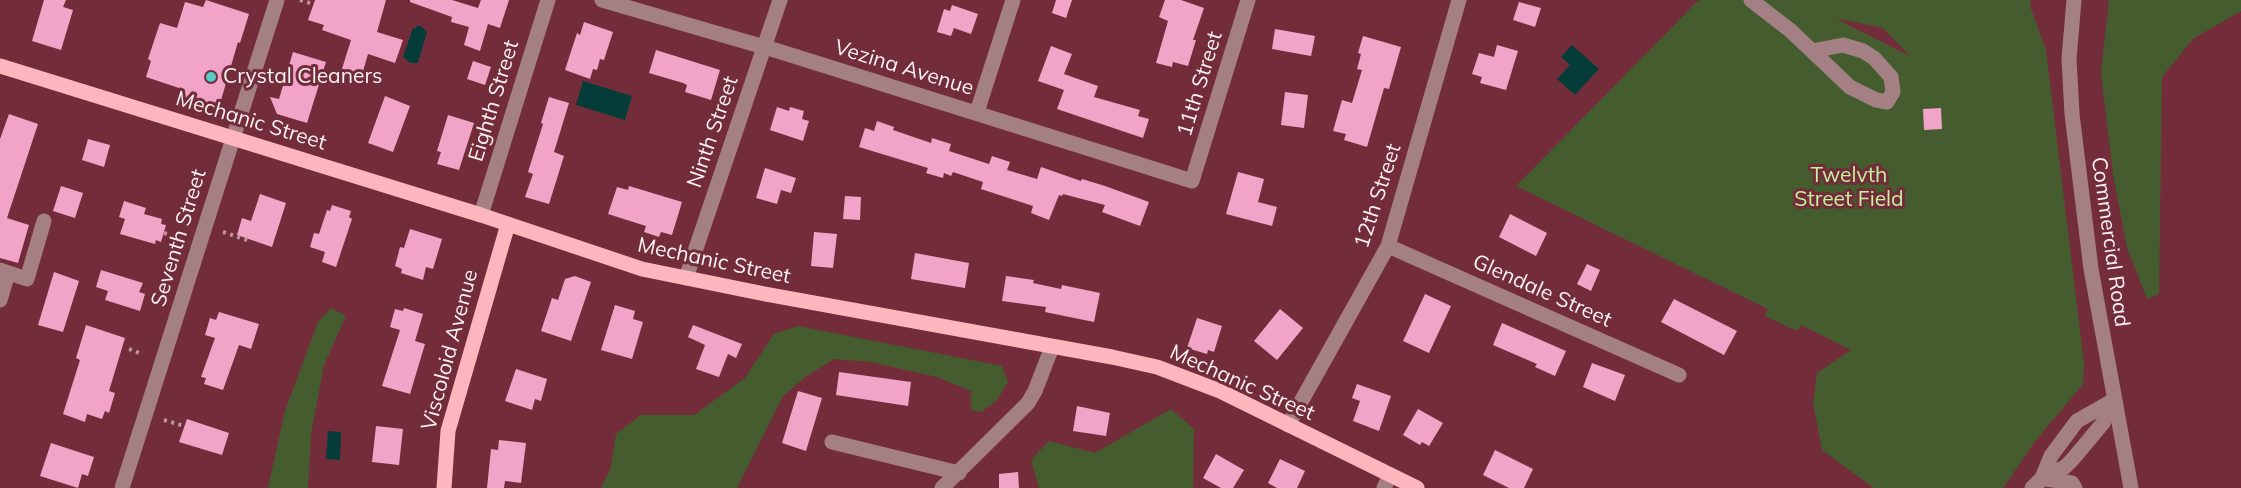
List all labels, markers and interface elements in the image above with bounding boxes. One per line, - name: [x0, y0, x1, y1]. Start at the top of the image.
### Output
- street label: 11th Street: [1172, 28, 1228, 140]
- street label: Vezina Avenue: [831, 35, 977, 101]
- street label: Eighth Street: [464, 37, 524, 165]
- place label: Crystal Cleaners: [223, 64, 382, 90]
- marker: Crystal Cleaners: [204, 70, 218, 84]
- street label: Ninth Street: [682, 73, 744, 191]
- street label: Mechanic Street: [173, 86, 329, 156]
- street label: 12th Street: [1349, 141, 1407, 251]
- street label: Commercial Road: [2086, 155, 2134, 329]
- park label: Twelvth Street Field: [1794, 163, 1904, 213]
- street label: Seventh Street: [146, 166, 212, 310]
- street label: Mechanic Street: [635, 232, 793, 290]
- street label: Glendale Street: [1469, 249, 1615, 333]
- street label: Viscoloid Avenue: [416, 267, 484, 433]
- street label: Mechanic Street: [1166, 340, 1318, 426]

